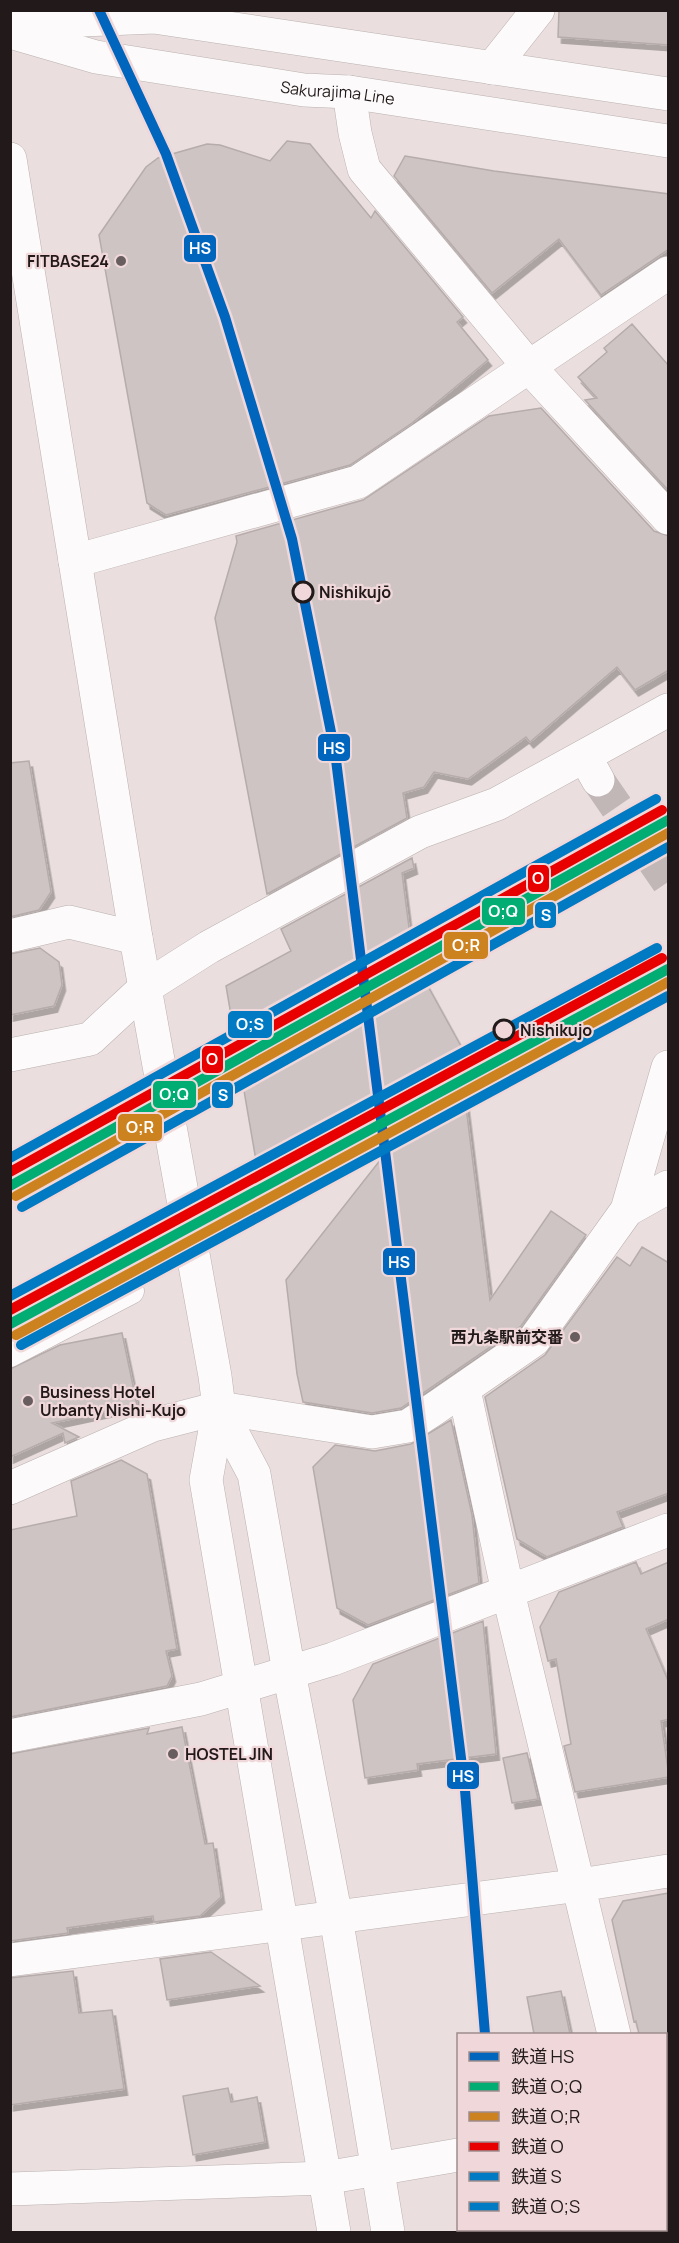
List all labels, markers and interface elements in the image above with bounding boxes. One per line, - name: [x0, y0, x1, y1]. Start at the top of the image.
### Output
- street label: Sakurajima Line: [279, 75, 396, 110]
- line badge: HS: [183, 234, 217, 263]
- text: HS: [189, 237, 211, 259]
- place label: FITBASE24: [27, 250, 109, 272]
- marker: FITBASE24: [114, 254, 128, 268]
- marker: Nishikujō: [292, 581, 314, 603]
- place label: Nishikujō: [319, 581, 391, 603]
- line badge: HS: [317, 733, 351, 762]
- text: HS: [323, 737, 345, 759]
- line badge: O: [527, 864, 550, 893]
- text: O: [532, 867, 544, 889]
- line badge: O;Q: [481, 897, 526, 926]
- text: O;Q: [488, 900, 518, 922]
- line badge: S: [534, 901, 557, 929]
- text: S: [541, 904, 551, 926]
- line badge: O;R: [443, 931, 489, 960]
- text: O;R: [452, 934, 480, 956]
- line badge: O;S: [227, 1010, 273, 1039]
- text: O;S: [236, 1013, 264, 1035]
- marker: Nishikujo: [493, 1019, 515, 1041]
- place label: Nishikujo: [520, 1019, 592, 1041]
- line badge: O: [201, 1045, 224, 1074]
- text: O: [206, 1048, 218, 1070]
- line badge: O;Q: [152, 1080, 197, 1109]
- line badge: S: [211, 1081, 234, 1109]
- text: O;Q: [159, 1083, 189, 1105]
- text: S: [218, 1084, 228, 1106]
- line badge: O;R: [117, 1113, 163, 1142]
- text: O;R: [126, 1116, 154, 1138]
- line badge: HS: [382, 1247, 416, 1276]
- text: HS: [388, 1251, 410, 1273]
- place label: 西九条駅前交番: [451, 1326, 563, 1348]
- marker: 西九条駅前交番: [568, 1330, 582, 1344]
- place label: Business Hotel Urbanty Nishi-Kujo: [40, 1381, 186, 1421]
- marker: Business Hotel Urbanty Nishi-Kujo: [21, 1394, 35, 1408]
- place label: HOSTEL JIN: [185, 1743, 273, 1765]
- marker: HOSTEL JIN: [166, 1747, 180, 1761]
- line badge: HS: [446, 1761, 480, 1790]
- text: HS: [452, 1765, 474, 1787]
- legend: [457, 2033, 667, 2231]
- text: 鉄道 HS: [511, 2044, 574, 2068]
- text: 鉄道 O;Q: [511, 2074, 582, 2098]
- text: 鉄道 O;R: [511, 2104, 580, 2128]
- text: 鉄道 O: [511, 2134, 564, 2158]
- text: 鉄道 S: [511, 2164, 562, 2188]
- text: 鉄道 O;S: [511, 2194, 580, 2218]

